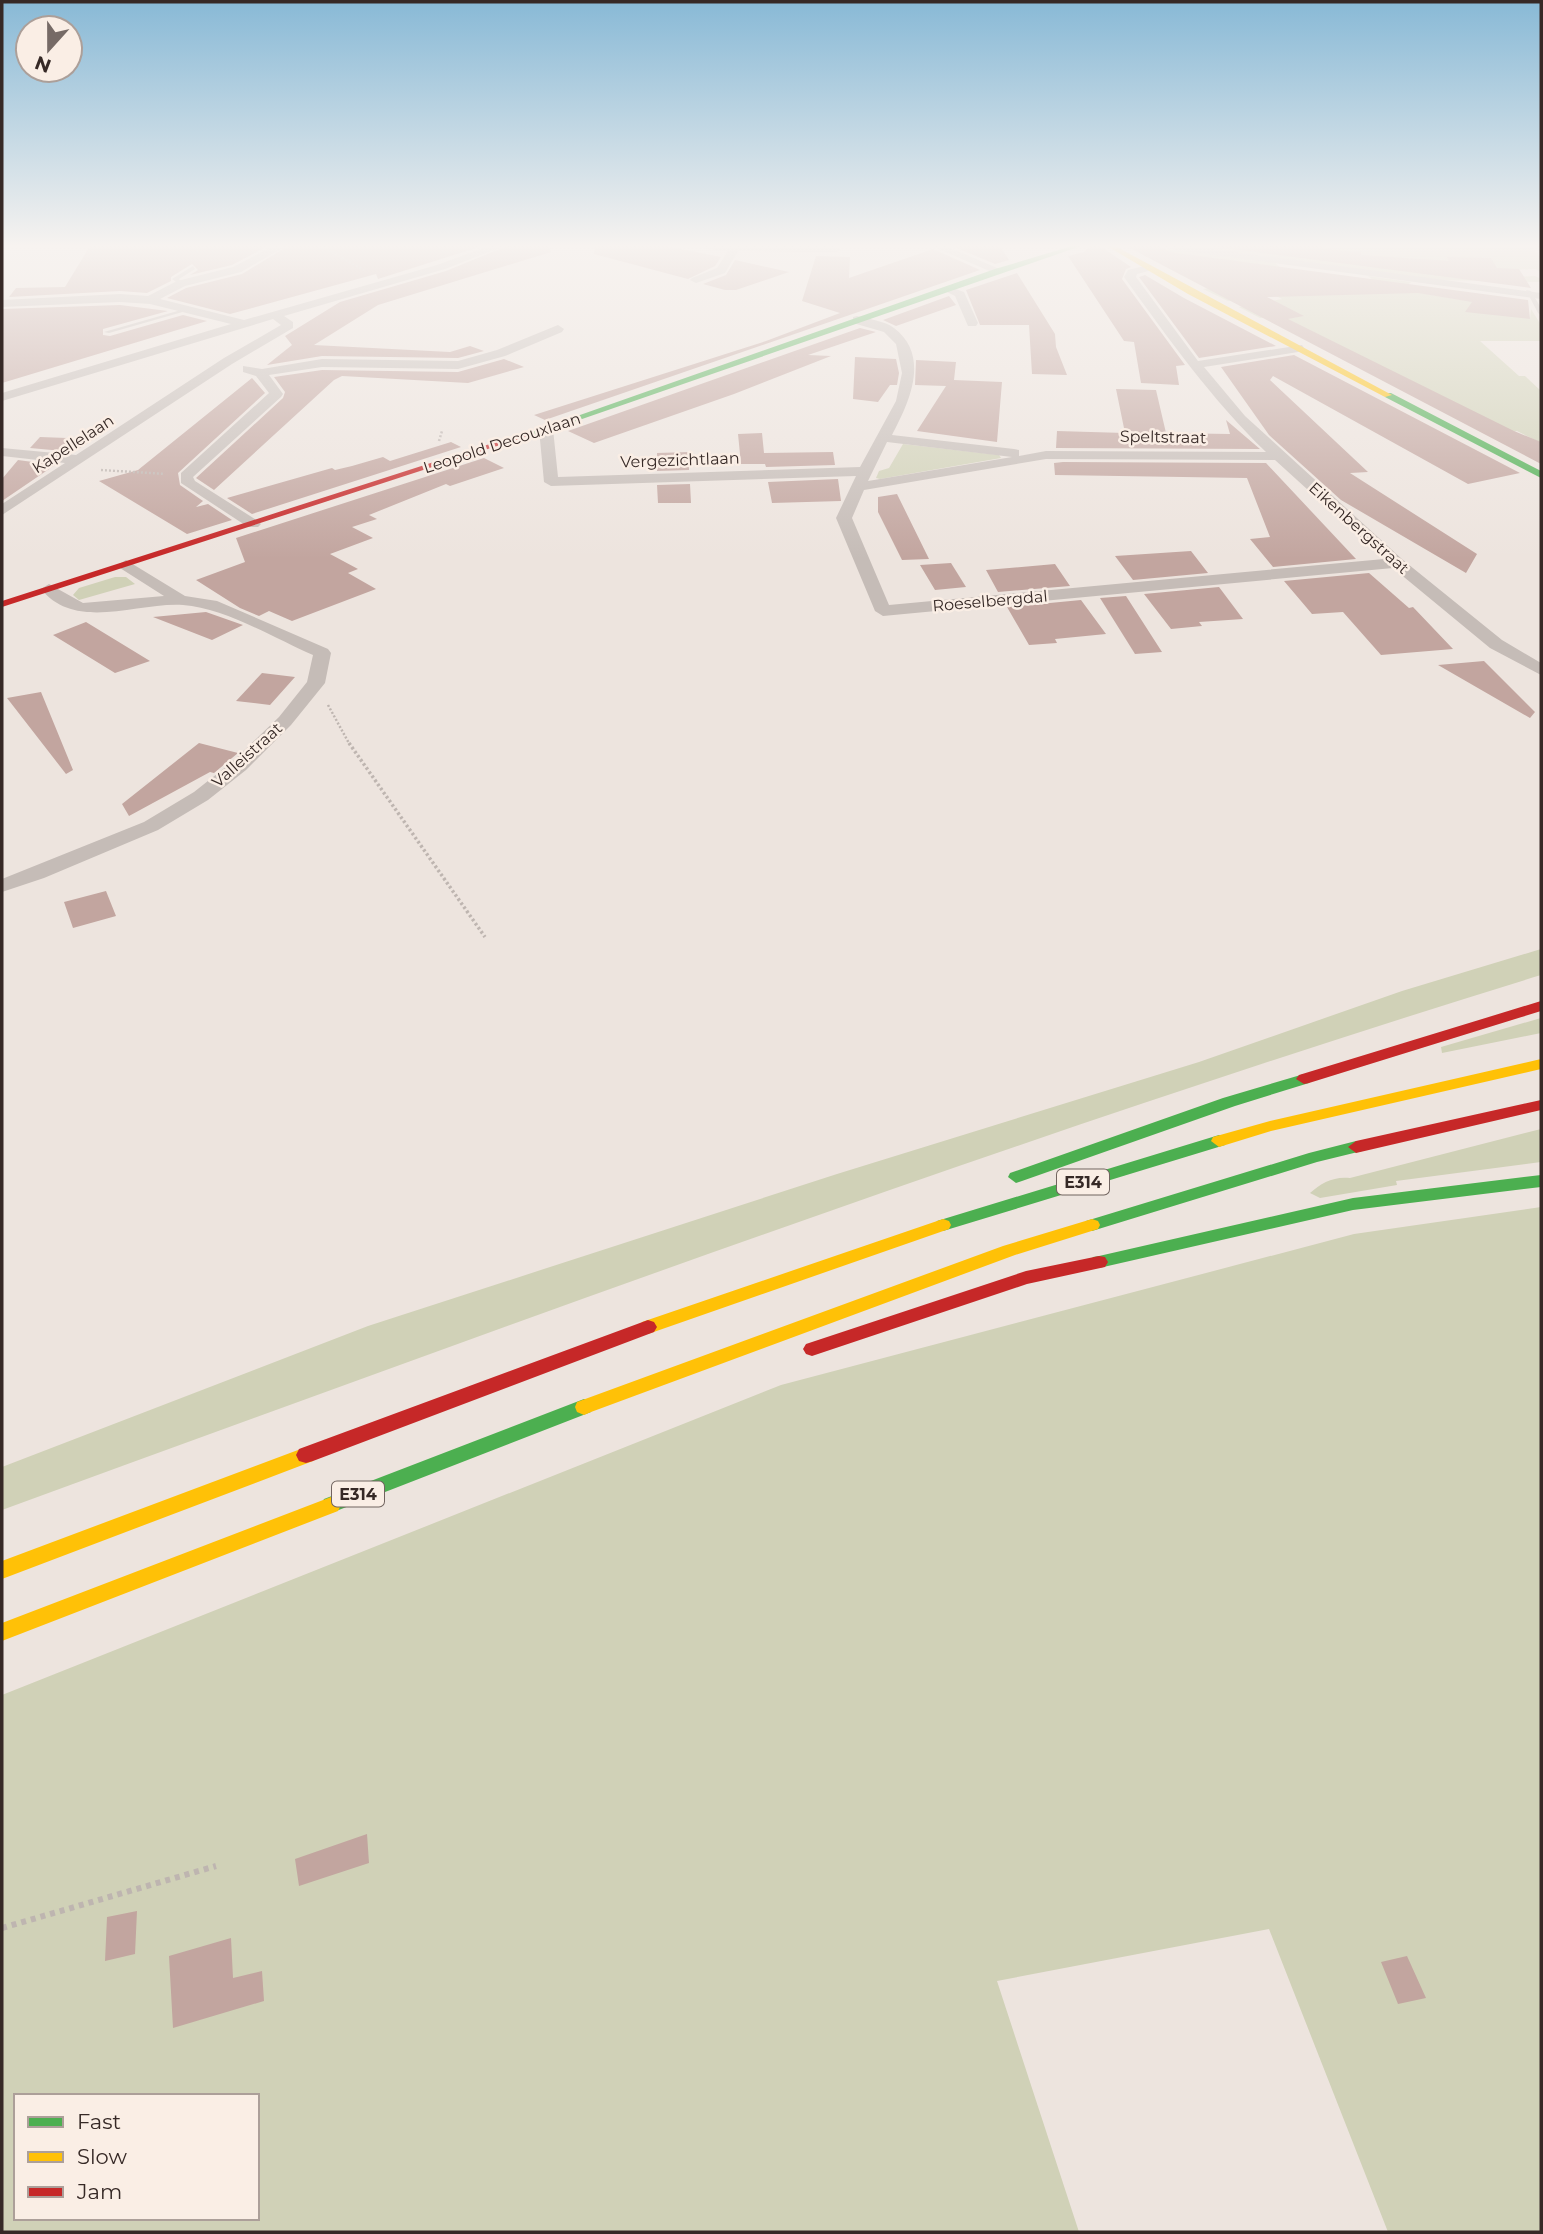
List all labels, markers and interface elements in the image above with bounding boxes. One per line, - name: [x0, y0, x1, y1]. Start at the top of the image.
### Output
- north arrow: [14, 14, 84, 84]
- text: N: [32, 51, 54, 78]
- street label: Leopold Decouxlaan: [421, 409, 583, 477]
- street label: Kapellelaan: [29, 411, 117, 477]
- street label: Speltstraat: [1120, 427, 1207, 447]
- street label: Vergezichtlaan: [620, 448, 740, 472]
- street label: Eikenbergstraat: [1305, 478, 1413, 578]
- street label: Roeselbergdal: [932, 587, 1048, 615]
- street label: Valleistraat: [208, 718, 286, 791]
- road number: E314: [1057, 1170, 1109, 1194]
- road number: E314: [332, 1482, 384, 1506]
- legend: [14, 2094, 259, 2220]
- text: Fast: [77, 2109, 121, 2134]
- text: Slow: [77, 2144, 127, 2169]
- text: Jam: [76, 2179, 122, 2204]

